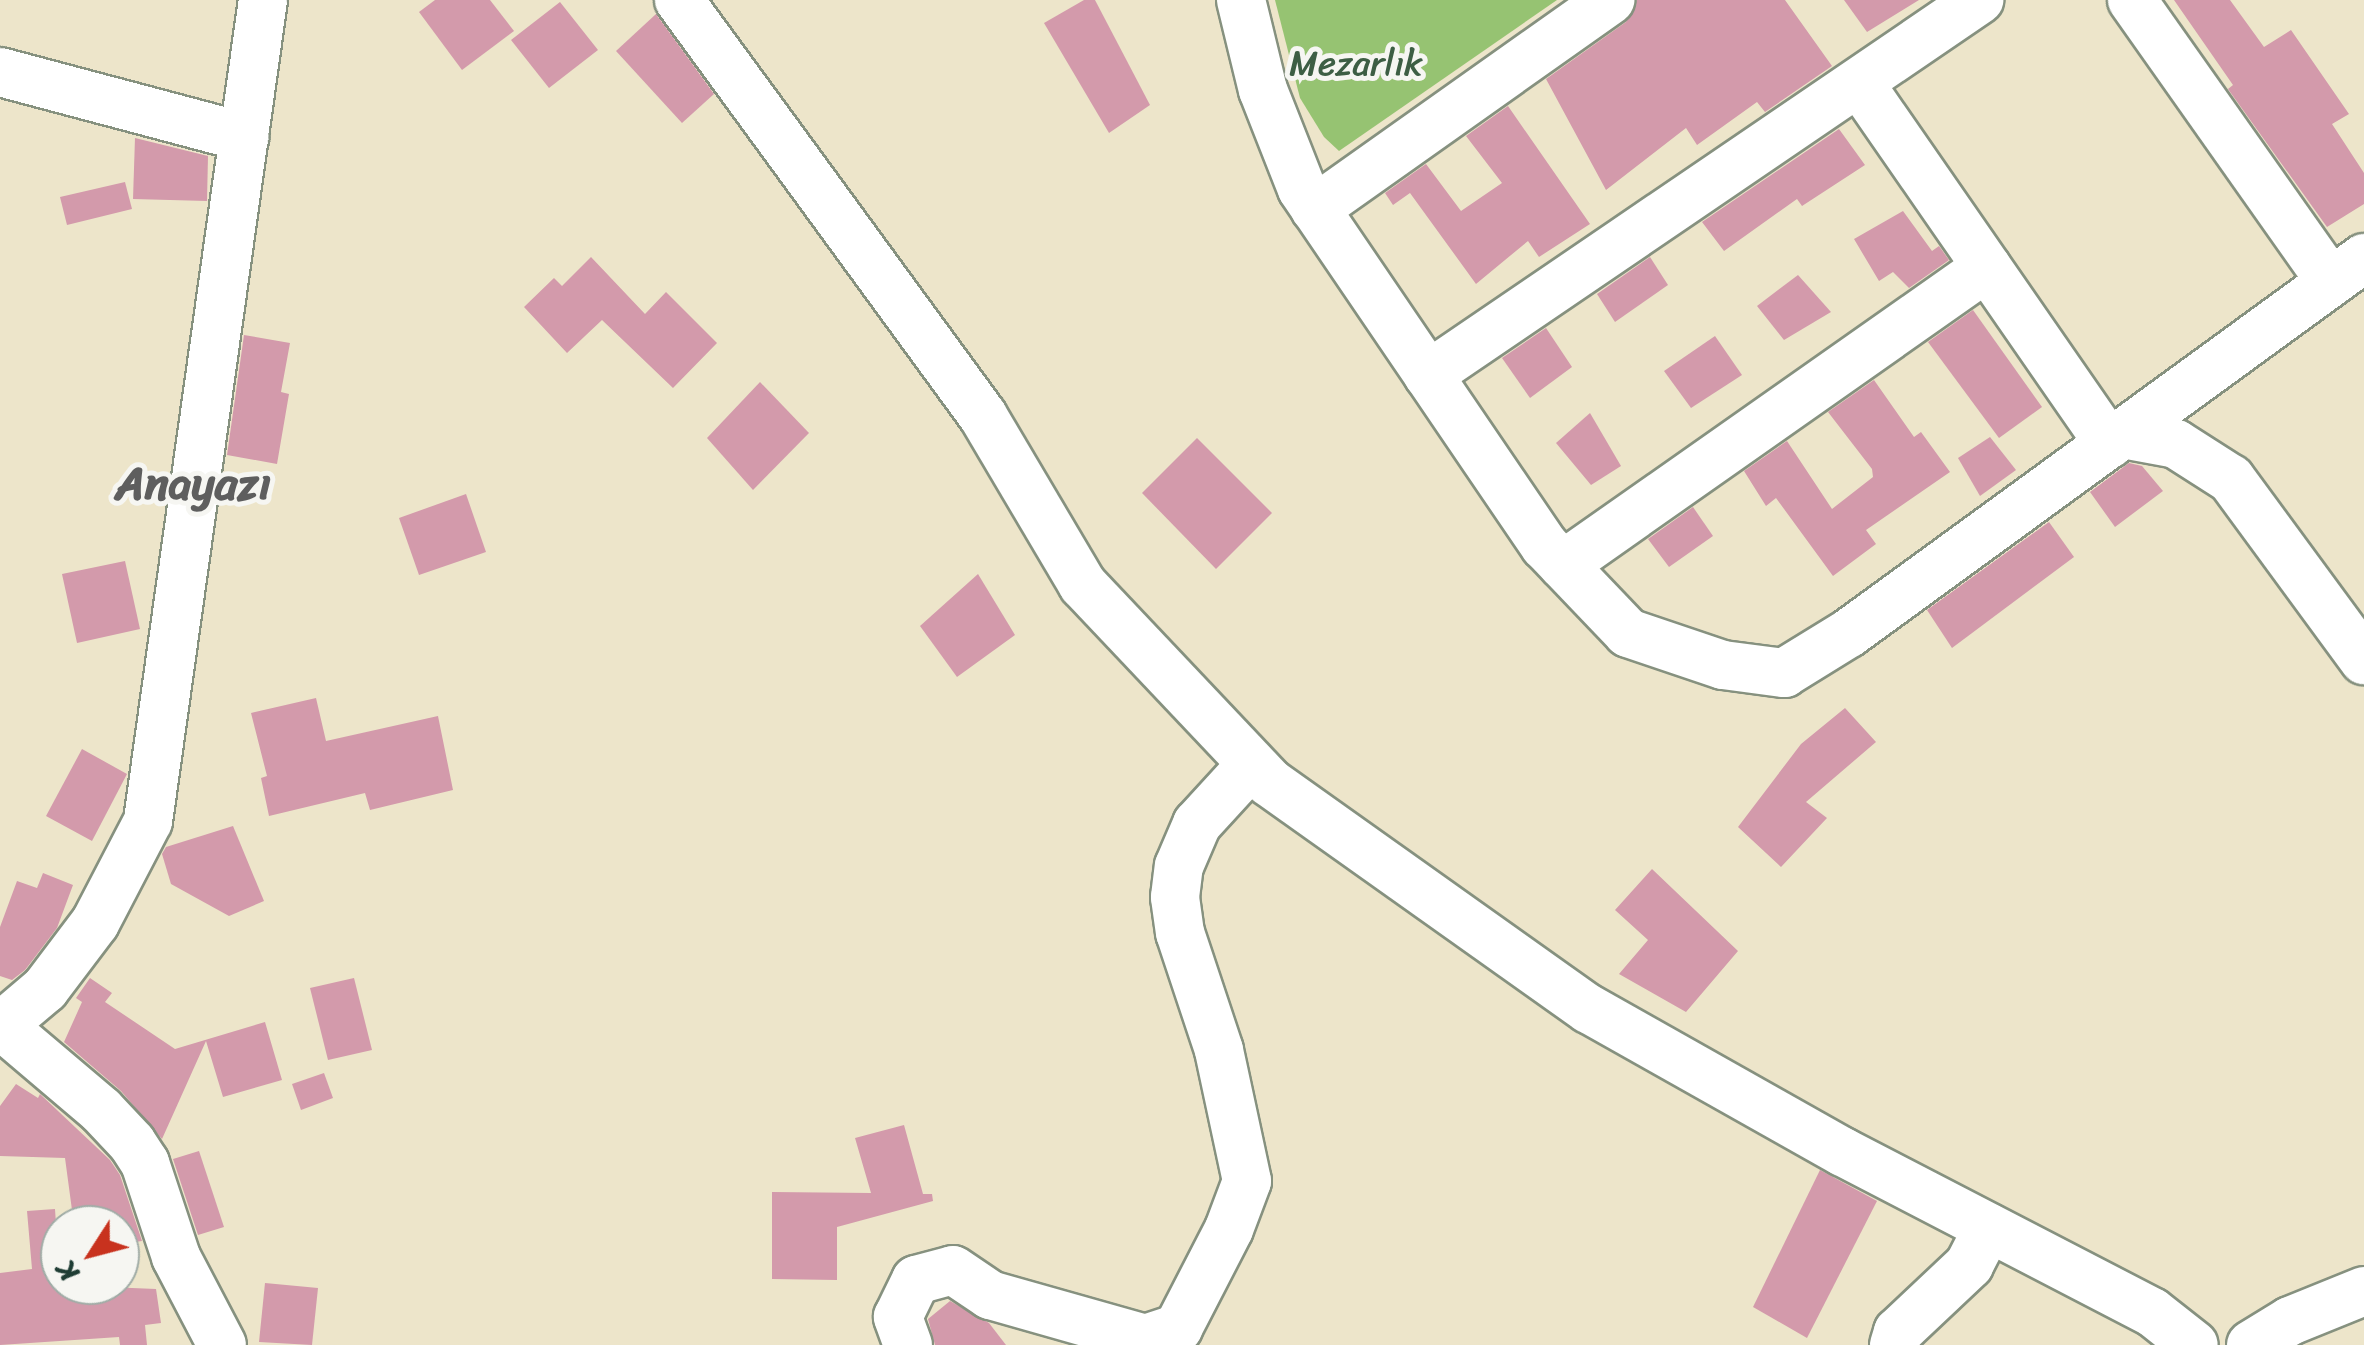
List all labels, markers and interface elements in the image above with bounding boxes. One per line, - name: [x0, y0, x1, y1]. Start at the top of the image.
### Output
- park label: Mezarlık: [1289, 42, 1423, 84]
- district label: Anayazı: [115, 458, 271, 512]
- north arrow: [40, 1205, 140, 1305]
- text: K: [42, 1250, 92, 1293]

